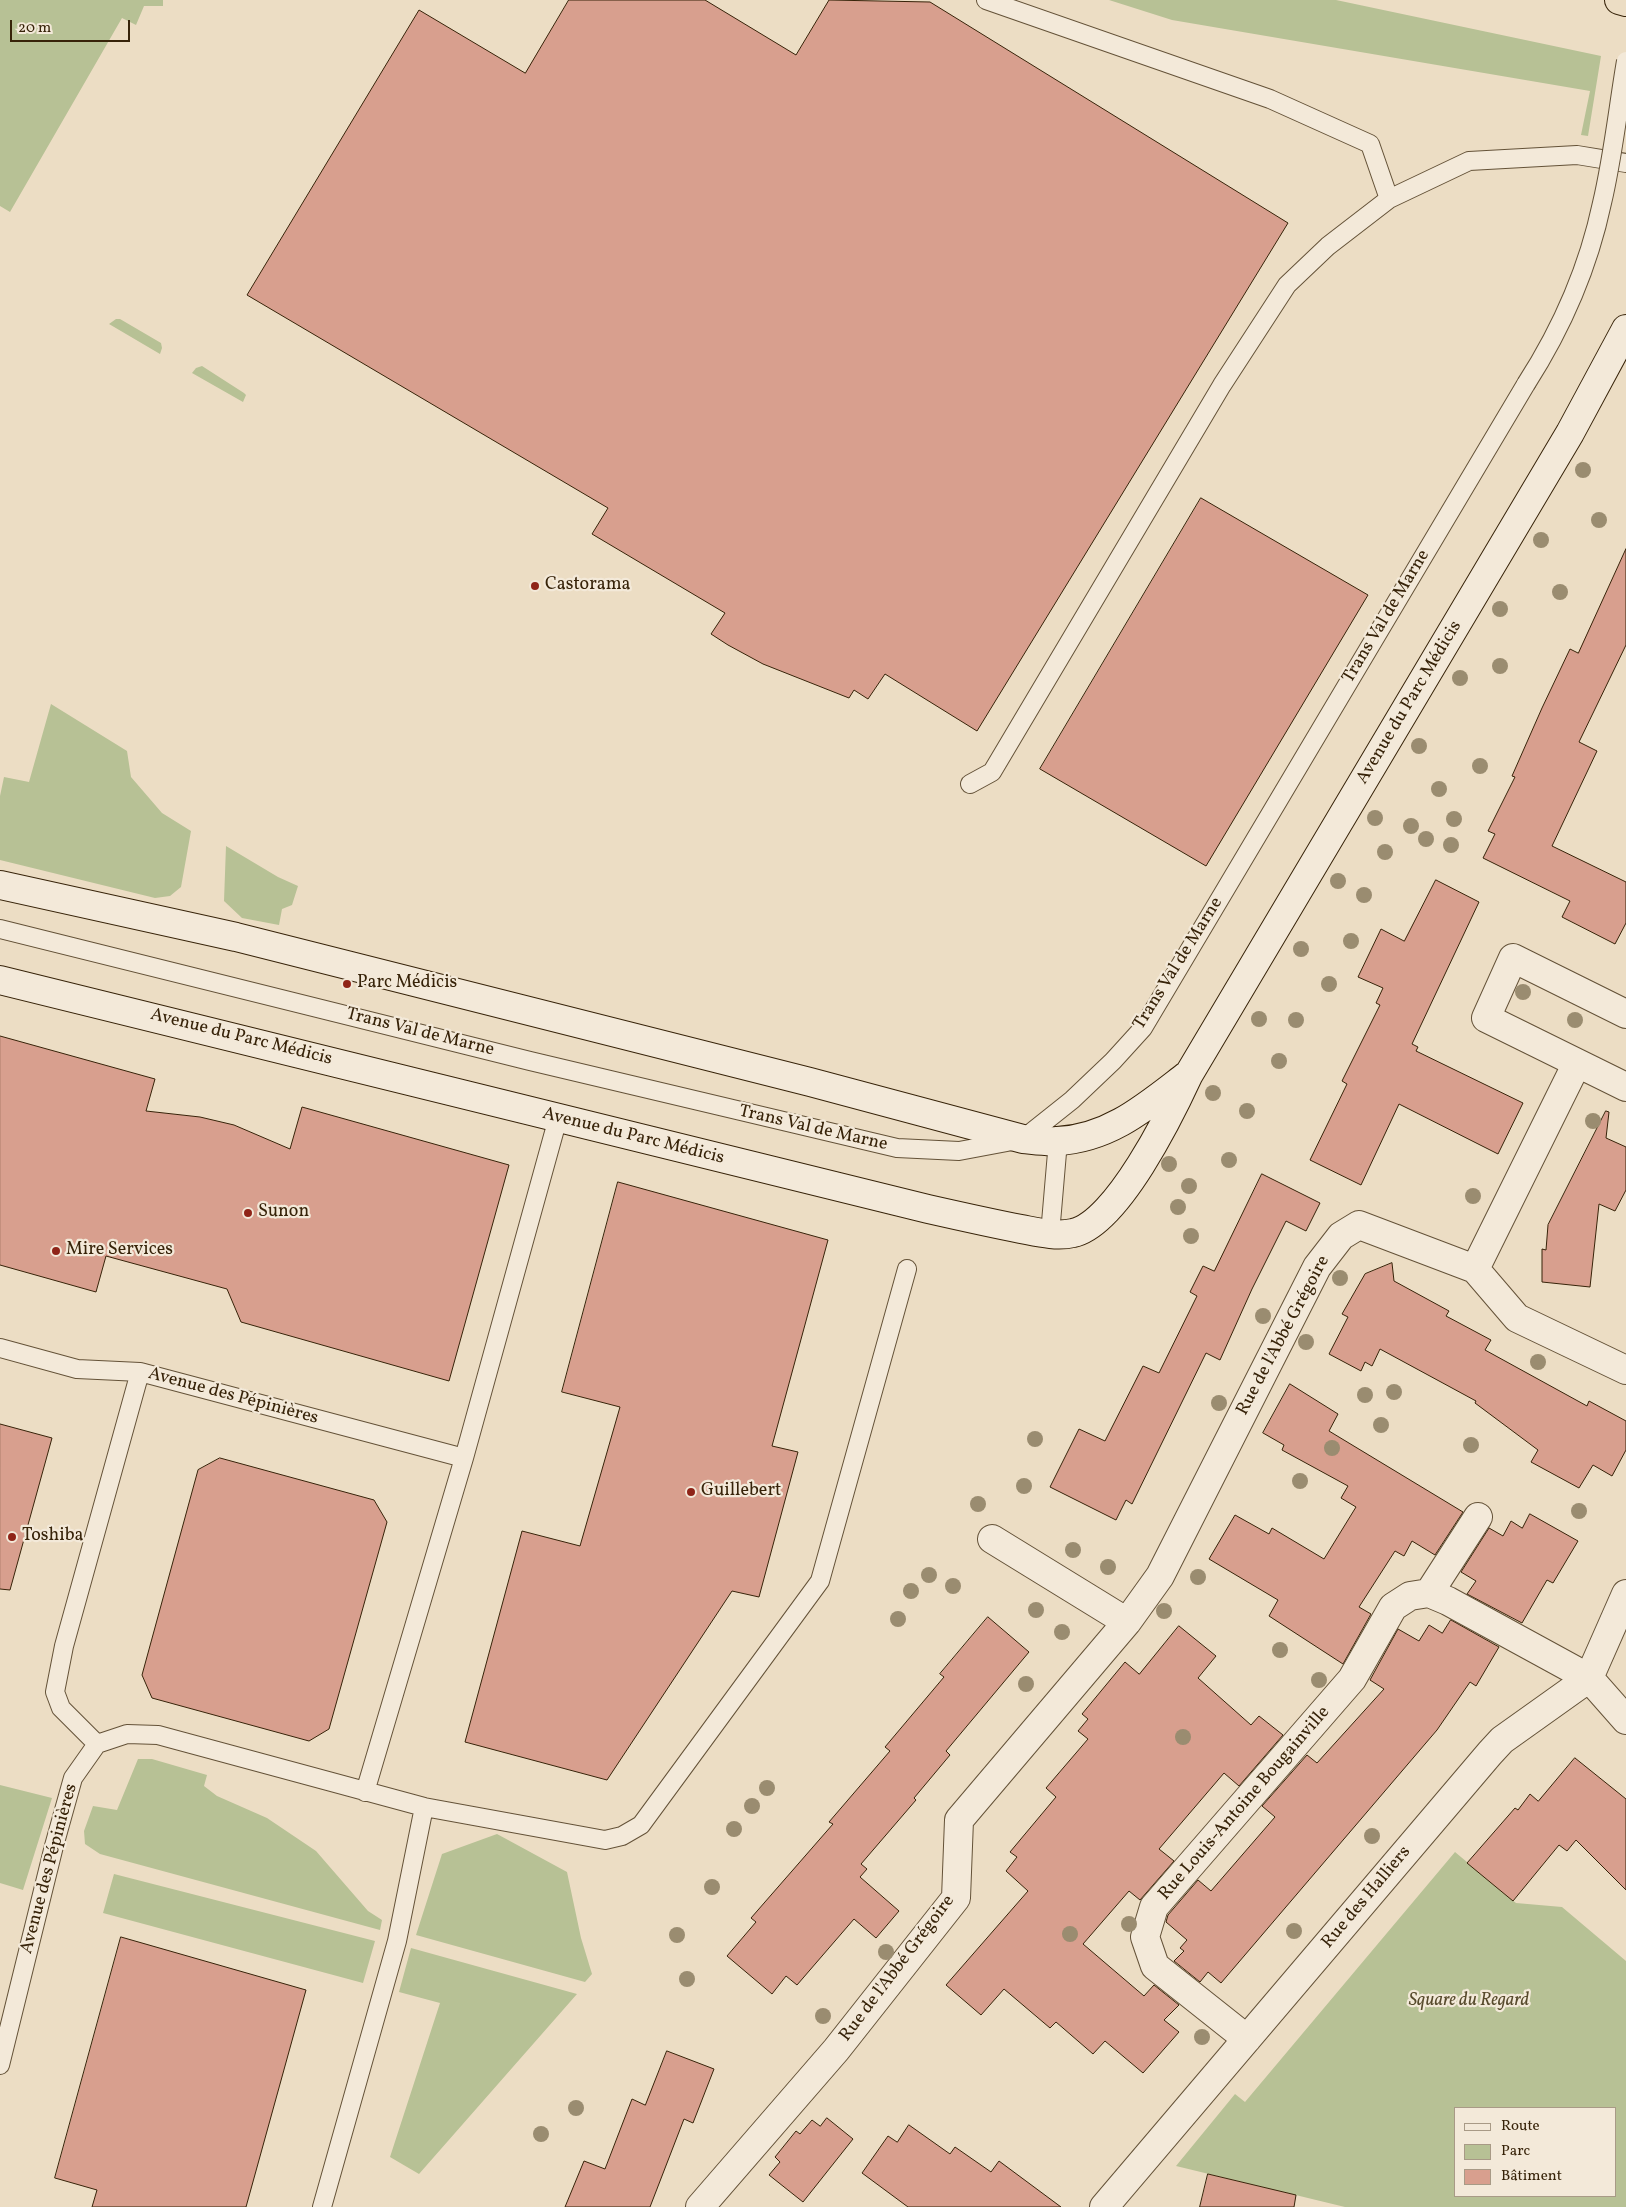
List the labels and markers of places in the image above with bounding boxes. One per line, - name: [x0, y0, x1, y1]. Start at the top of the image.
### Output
- place label: Castorama: [545, 575, 631, 597]
- marker: Castorama: [529, 580, 541, 592]
- place label: Parc Médicis: [357, 973, 457, 995]
- marker: Parc Médicis: [341, 978, 353, 990]
- place label: Sunon: [258, 1202, 309, 1224]
- marker: Sunon: [242, 1207, 254, 1219]
- place label: Mire Services: [66, 1240, 173, 1262]
- marker: Mire Services: [50, 1245, 62, 1257]
- place label: Guillebert: [701, 1481, 781, 1503]
- marker: Guillebert: [685, 1486, 697, 1498]
- place label: Toshiba: [22, 1526, 84, 1548]
- marker: Toshiba: [6, 1531, 18, 1543]

